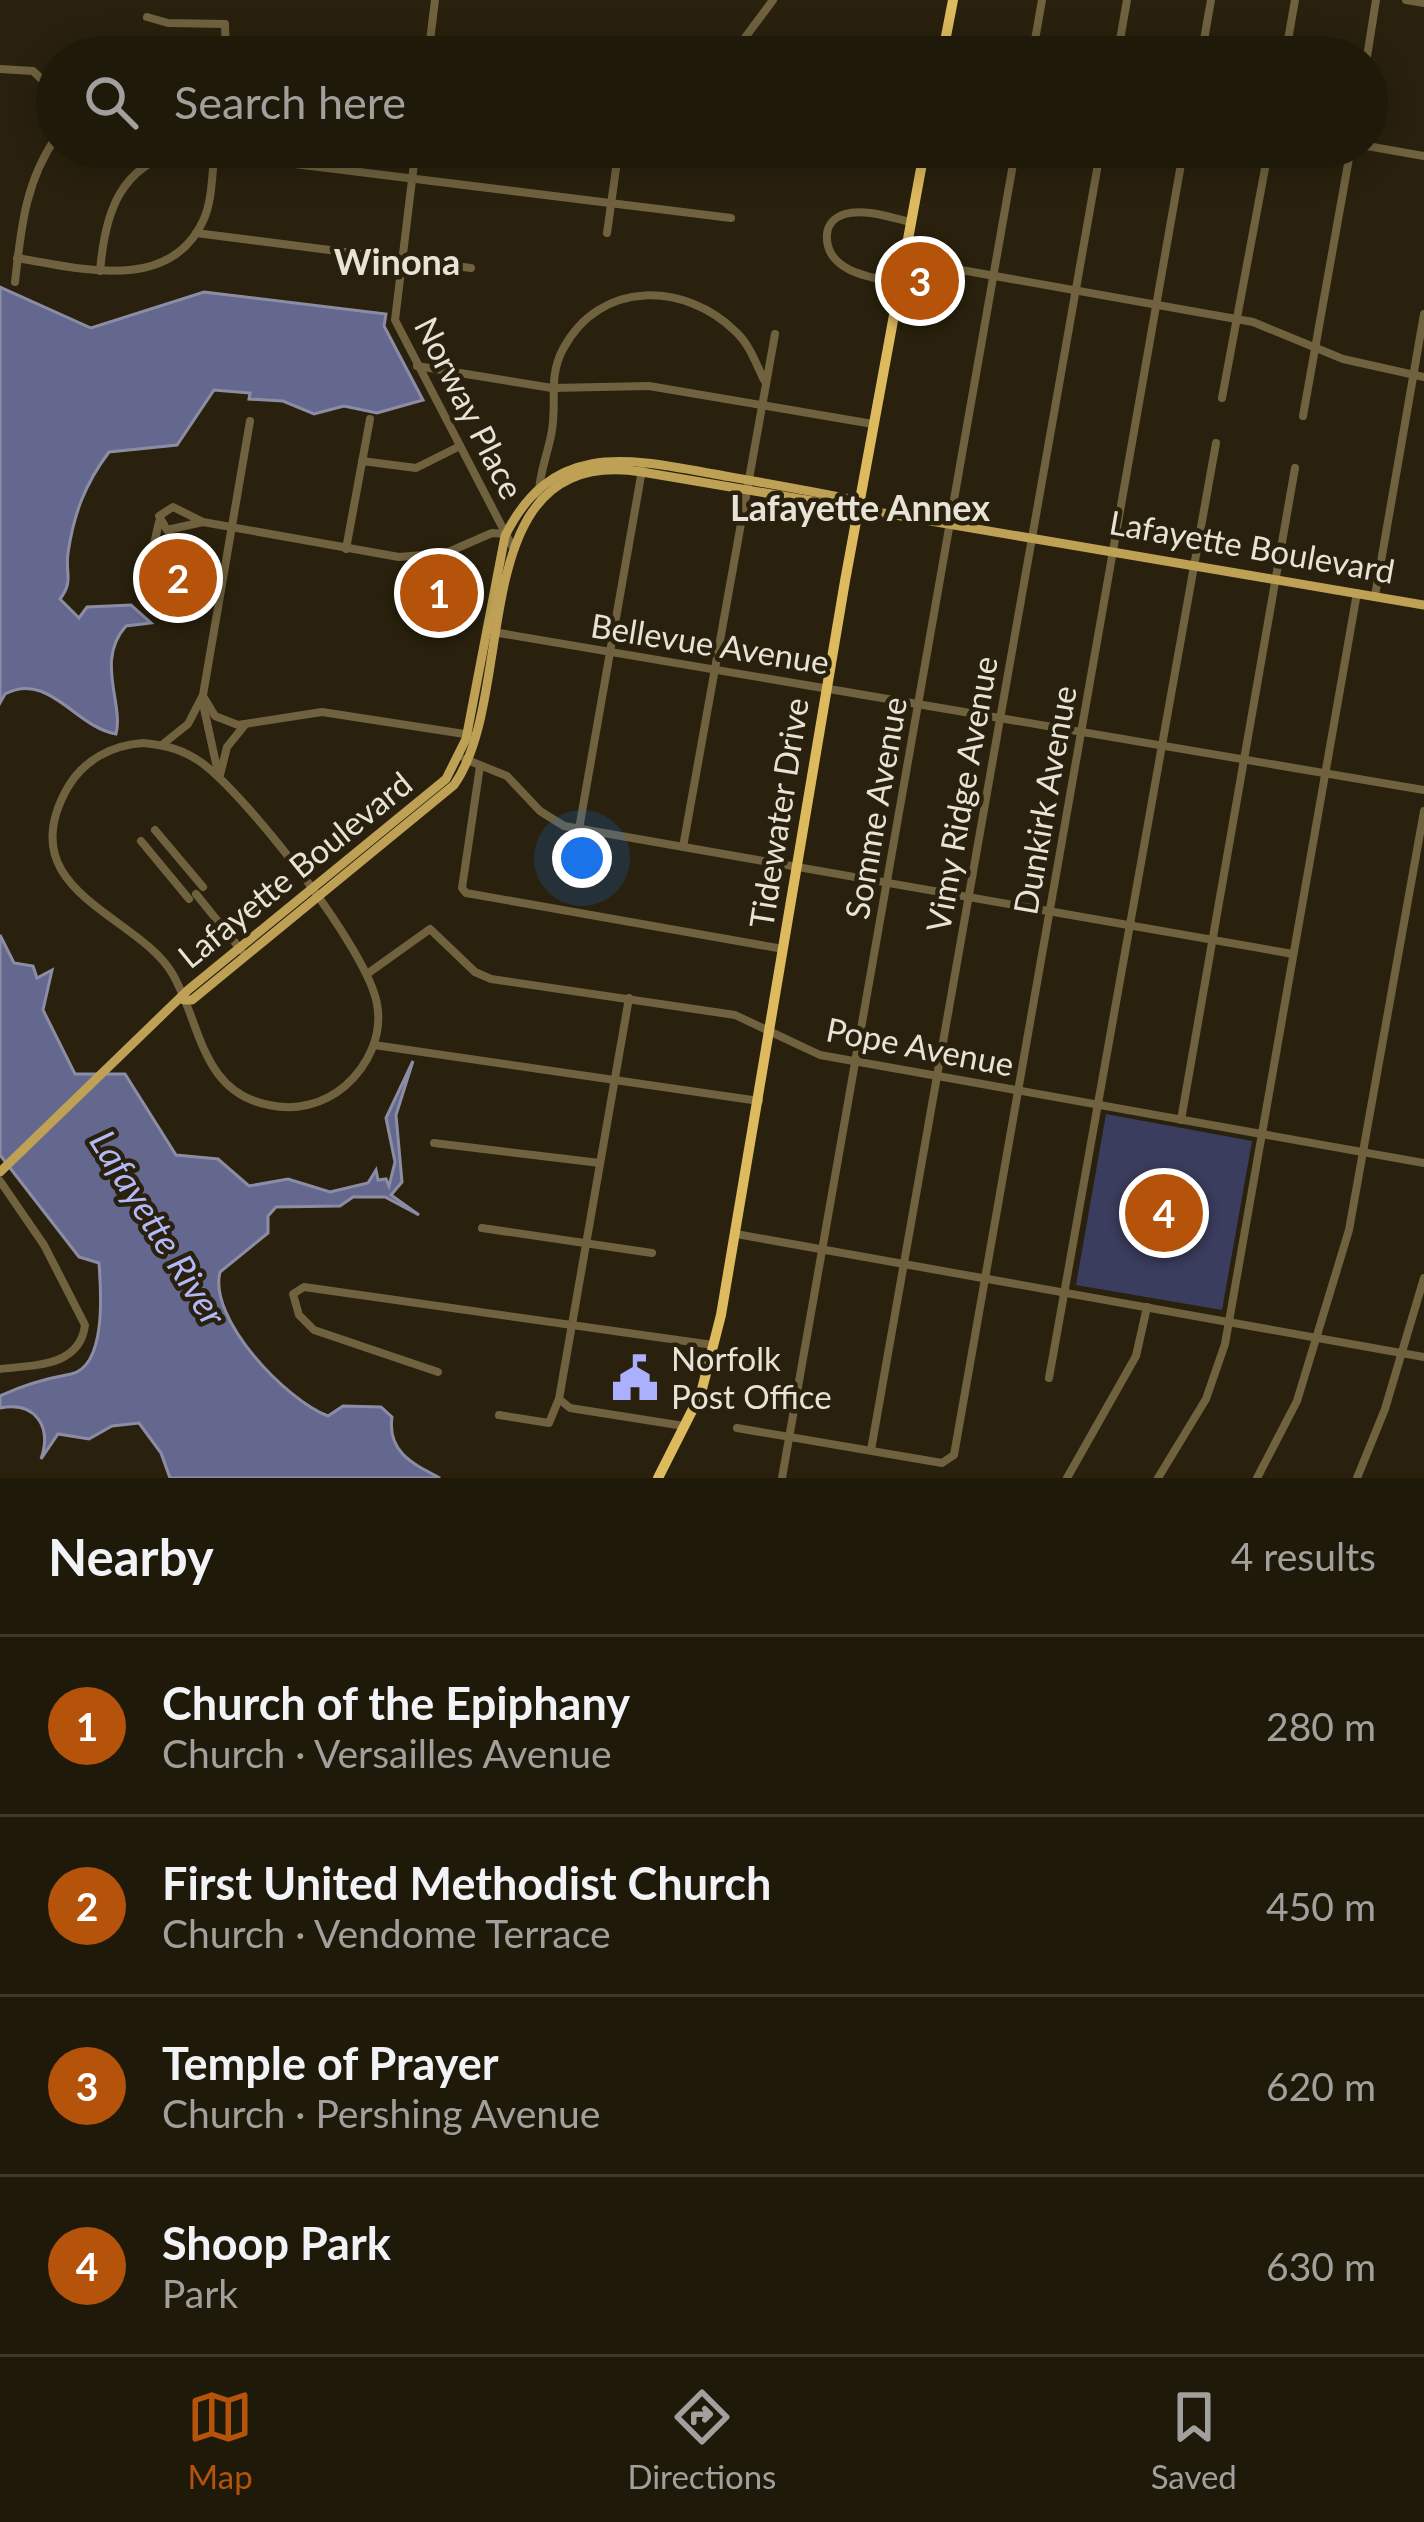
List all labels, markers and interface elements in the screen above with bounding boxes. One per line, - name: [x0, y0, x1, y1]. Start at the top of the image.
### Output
- search box: [36, 36, 1388, 168]
- icon: search: [78, 69, 144, 135]
- text: Search here: [174, 75, 406, 129]
- pin: 3: [881, 236, 959, 326]
- district label: Winona: [334, 239, 460, 283]
- street label: Norway Place: [407, 310, 533, 505]
- district label: Lafayette Annex: [730, 485, 990, 529]
- street label: Lafayette Boulevard: [1107, 501, 1398, 591]
- pin: 2: [139, 533, 217, 623]
- pin: 1: [400, 548, 478, 638]
- street label: Bellevue Avenue: [588, 604, 832, 682]
- street label: Vimy Ridge Avenue: [917, 653, 1005, 935]
- street label: Dunkirk Avenue: [1004, 682, 1084, 917]
- street label: Somme Avenue: [836, 694, 914, 922]
- street label: Tidewater Drive: [740, 695, 816, 931]
- street label: Lafayette Boulevard: [170, 763, 419, 976]
- your location: [552, 828, 612, 888]
- street label: Pope Avenue: [823, 1008, 1017, 1084]
- water label: Lafayette River: [81, 1122, 237, 1334]
- pin: 4: [1125, 1168, 1203, 1258]
- place label: Norfolk Post Office: [671, 1338, 832, 1416]
- public building icon: Norfolk Post Office: [610, 1353, 660, 1403]
- text: Nearby: [48, 1526, 214, 1587]
- text: 4 results: [1231, 1533, 1376, 1579]
- text: Church of the Epiphany: [162, 1676, 630, 1730]
- text: 1: [76, 1703, 98, 1749]
- text: 280 m: [1266, 1703, 1376, 1749]
- text: Church · Versailles Avenue: [162, 1730, 612, 1776]
- text: First United Methodist Church: [162, 1856, 771, 1910]
- text: 2: [76, 1883, 98, 1929]
- text: 450 m: [1266, 1883, 1376, 1929]
- text: Church · Vendome Terrace: [162, 1910, 611, 1956]
- text: Temple of Prayer: [162, 2036, 499, 2090]
- text: 3: [76, 2063, 98, 2109]
- text: 620 m: [1266, 2063, 1376, 2109]
- text: Church · Pershing Avenue: [162, 2090, 600, 2136]
- text: Shoop Park: [162, 2216, 391, 2270]
- text: 4: [76, 2243, 98, 2289]
- text: 630 m: [1266, 2243, 1376, 2289]
- text: Park: [162, 2270, 238, 2316]
- tab: Map: [187, 2384, 253, 2496]
- tab: Directions: [627, 2384, 776, 2496]
- tab: Saved: [1151, 2384, 1237, 2496]

